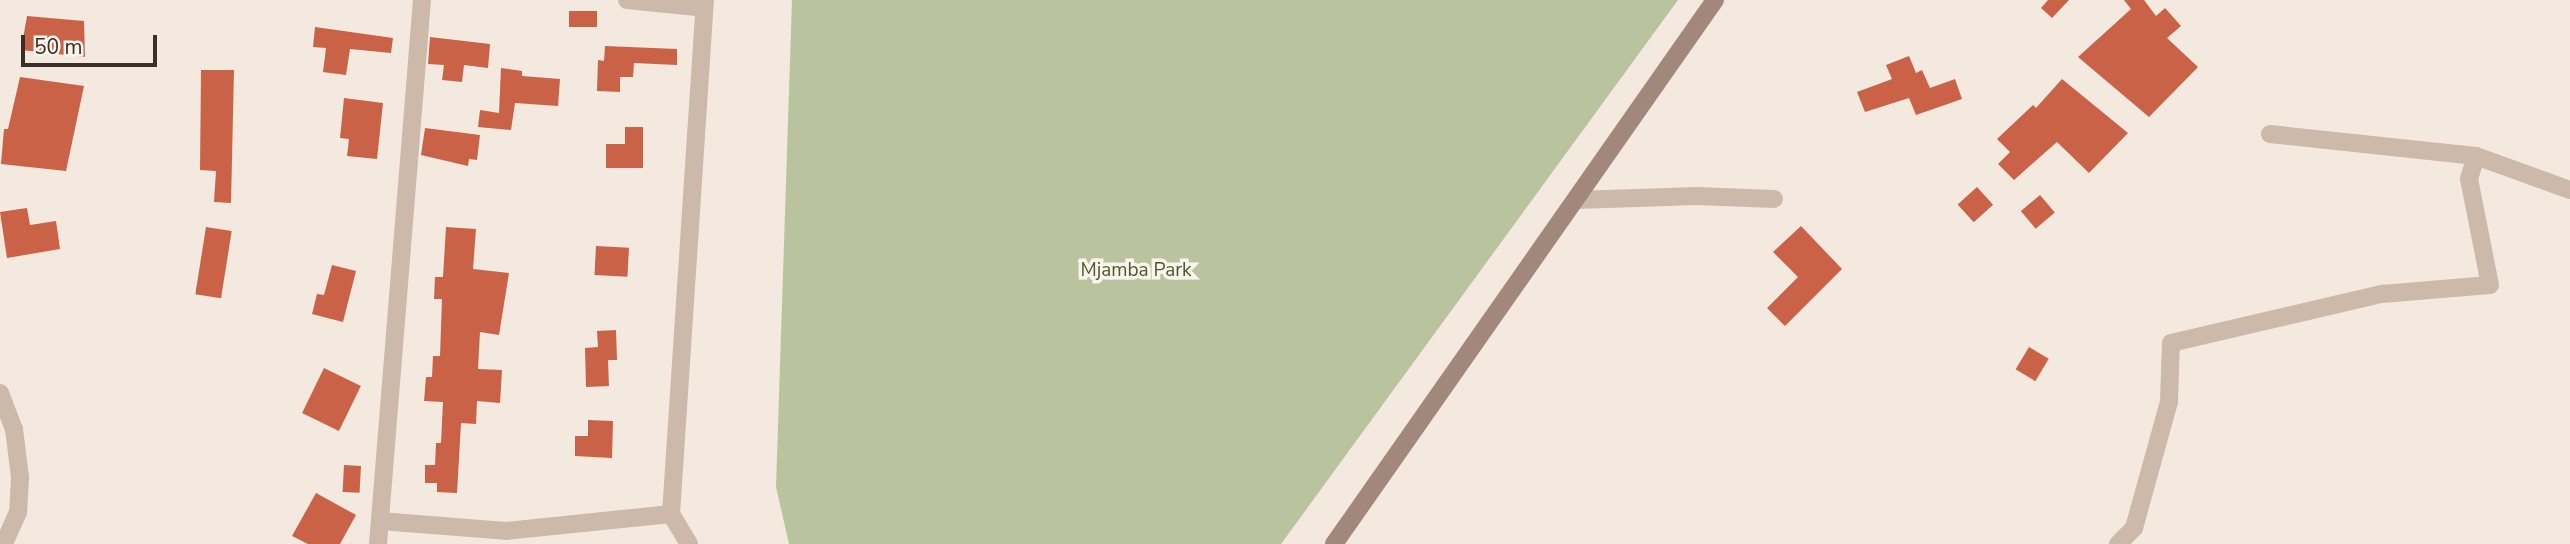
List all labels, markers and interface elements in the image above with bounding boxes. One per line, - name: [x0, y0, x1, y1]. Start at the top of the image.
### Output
- scale bar: [24, 21, 161, 65]
- text: 50 m: [34, 33, 83, 61]
- park label: Mjamba Park: [1080, 260, 1192, 282]

